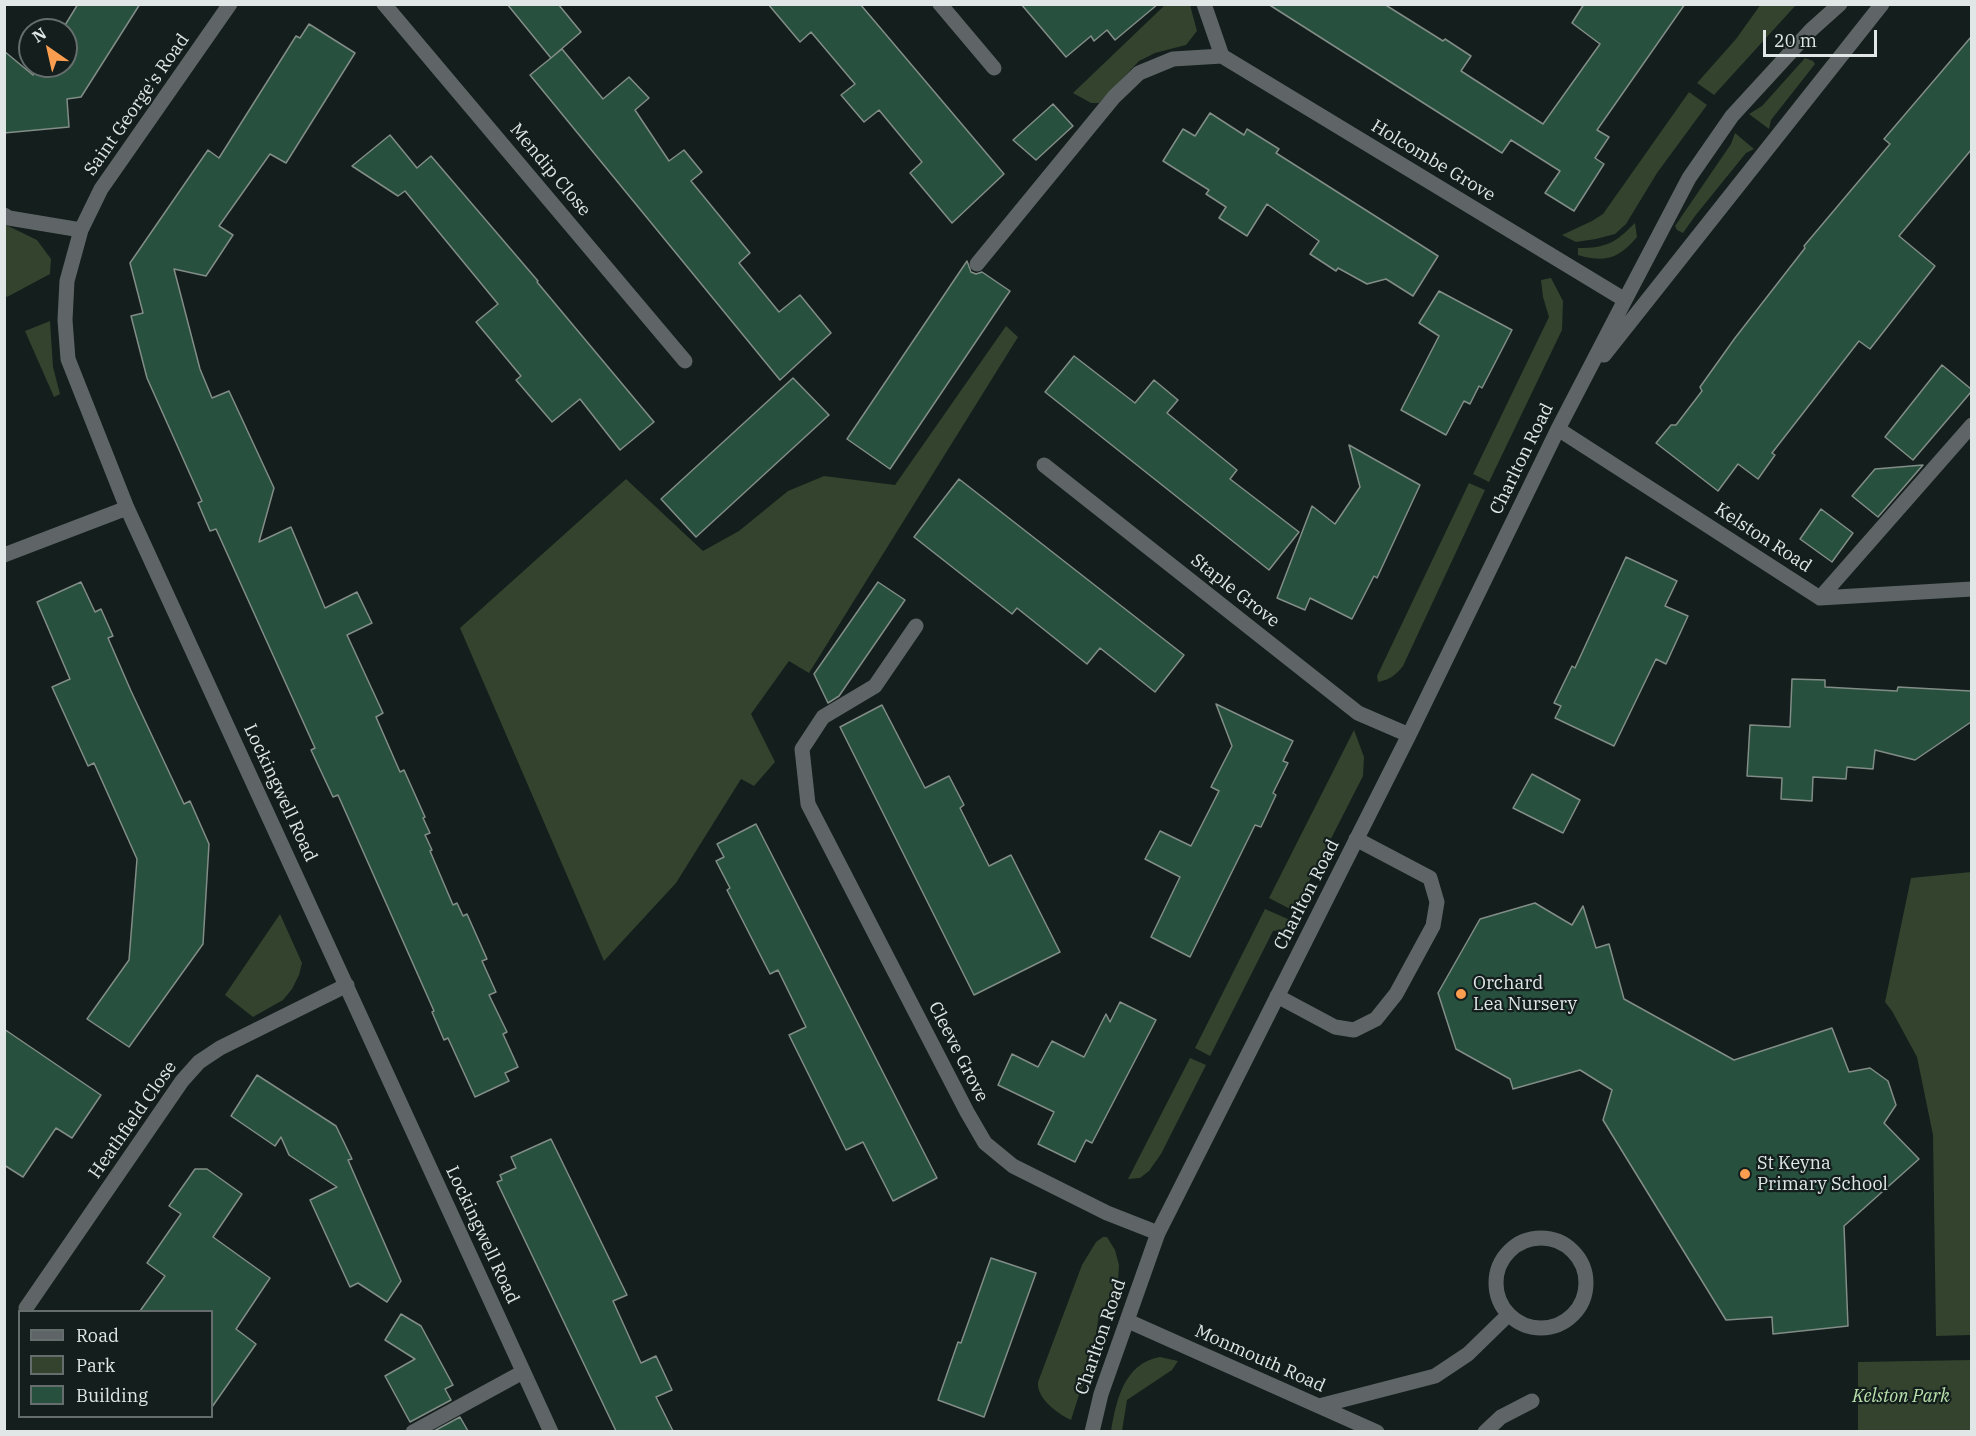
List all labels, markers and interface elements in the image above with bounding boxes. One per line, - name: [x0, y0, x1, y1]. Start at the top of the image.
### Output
- north arrow: [18, 18, 78, 78]
- scale bar: [1766, 18, 1880, 56]
- text: N: [28, 23, 50, 47]
- text: 20 m: [1774, 29, 1817, 52]
- street label: Saint George's Road: [80, 30, 194, 180]
- street label: Holcombe Grove: [1367, 115, 1499, 207]
- street label: Mendip Close: [505, 119, 595, 221]
- street label: Charlton Road: [1486, 400, 1558, 518]
- street label: Kelston Road: [1711, 499, 1815, 577]
- street label: Staple Grove: [1186, 550, 1284, 632]
- street label: Lockingwell Road: [239, 721, 321, 865]
- street label: Charlton Road: [1270, 836, 1344, 954]
- place label: Orchard Lea Nursery: [1473, 973, 1577, 1016]
- marker: Orchard Lea Nursery: [1454, 987, 1468, 1001]
- street label: Cleeve Grove: [923, 998, 993, 1106]
- street label: Heathfield Close: [84, 1057, 182, 1183]
- place label: St Keyna Primary School: [1757, 1153, 1888, 1196]
- street label: Lockingwell Road: [441, 1163, 523, 1307]
- marker: St Keyna Primary School: [1738, 1167, 1752, 1181]
- street label: Charlton Road: [1071, 1276, 1131, 1398]
- legend: [18, 1310, 213, 1418]
- street label: Monmouth Road: [1191, 1321, 1329, 1397]
- text: Road: [76, 1324, 119, 1347]
- text: Park: [76, 1354, 115, 1377]
- text: Building: [76, 1384, 148, 1407]
- park label: Kelston Park: [1852, 1386, 1950, 1408]

